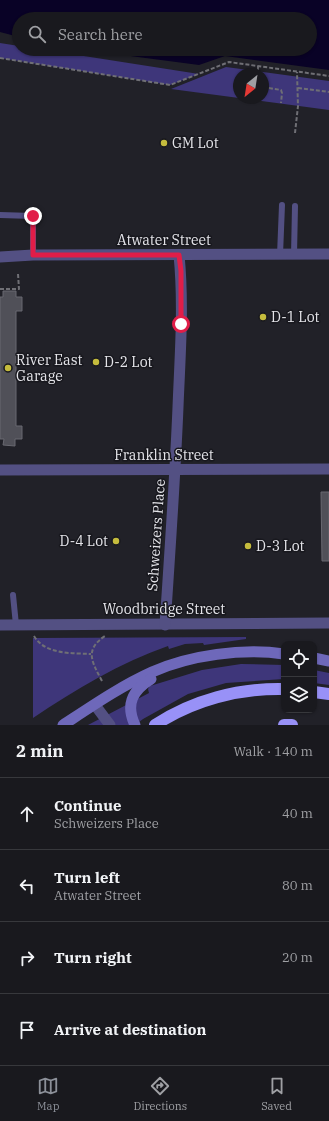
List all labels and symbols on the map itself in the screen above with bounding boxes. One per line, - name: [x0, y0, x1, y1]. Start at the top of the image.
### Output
- north arrow: [233, 68, 269, 104]
- place label: GM Lot: [172, 134, 219, 152]
- marker: GM Lot: [159, 138, 169, 148]
- route end: [24, 207, 42, 225]
- street label: Atwater Street: [117, 231, 211, 249]
- place label: D-1 Lot: [271, 308, 320, 326]
- marker: D-1 Lot: [258, 312, 268, 322]
- route start: [172, 315, 190, 333]
- place label: River East Garage: [16, 351, 82, 385]
- place label: D-2 Lot: [104, 353, 153, 371]
- marker: D-2 Lot: [91, 357, 101, 367]
- marker: River East Garage: [3, 363, 13, 373]
- street label: Franklin Street: [114, 446, 214, 464]
- street label: Schweizers Place: [143, 478, 169, 592]
- place label: D-4 Lot: [60, 532, 108, 550]
- marker: D-4 Lot: [111, 536, 121, 546]
- place label: D-3 Lot: [256, 537, 305, 555]
- marker: D-3 Lot: [243, 541, 253, 551]
- street label: Woodbridge Street: [103, 600, 225, 618]

